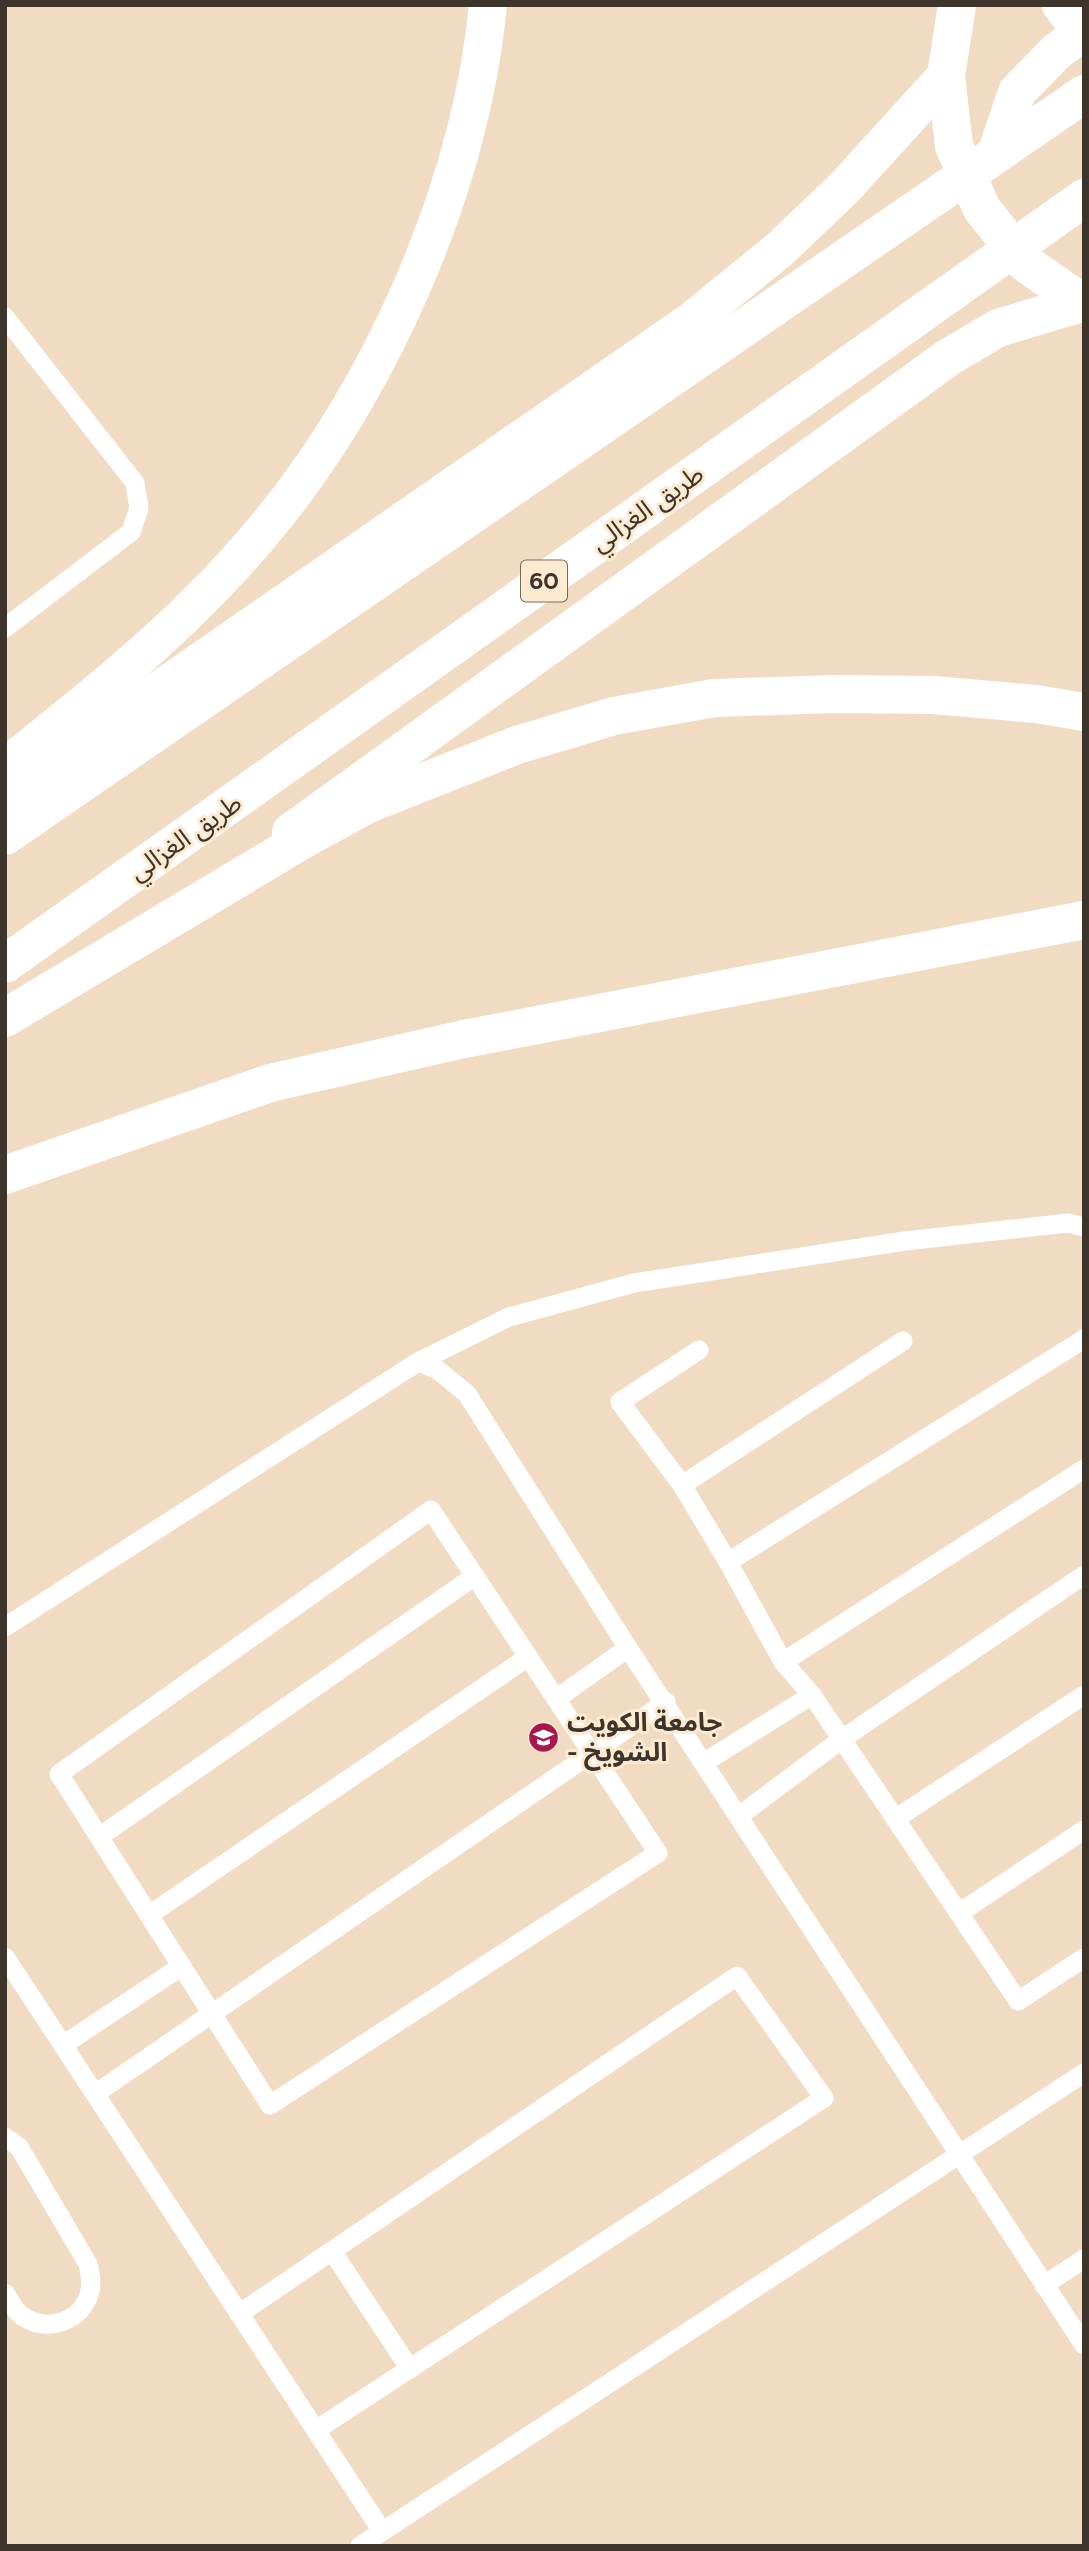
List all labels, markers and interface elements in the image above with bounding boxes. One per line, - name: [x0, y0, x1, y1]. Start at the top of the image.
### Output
- street label: طريق الغزالي: [584, 457, 712, 562]
- road number: 60: [521, 560, 567, 602]
- street label: طريق الغزالي: [122, 786, 250, 891]
- place label: جامعة الكويت - الشويخ: [567, 1706, 722, 1771]
- school or university icon: جامعة الكويت - الشويخ: [527, 1720, 561, 1754]

